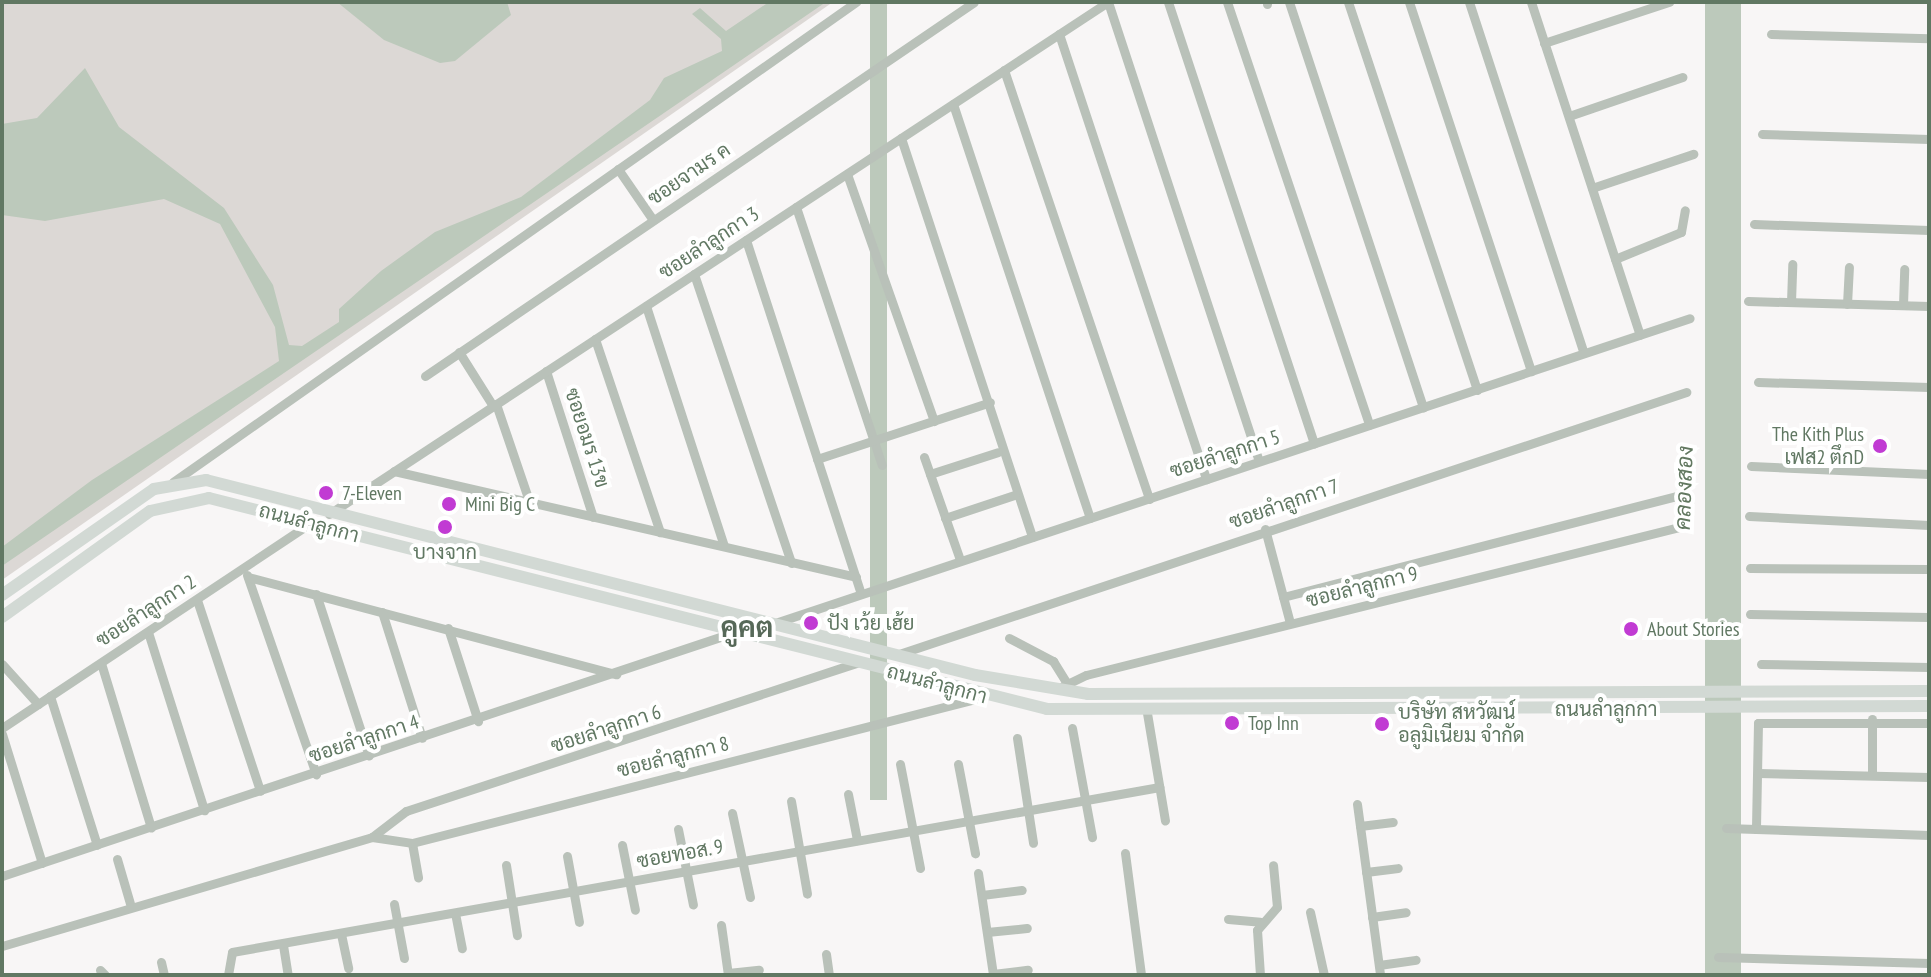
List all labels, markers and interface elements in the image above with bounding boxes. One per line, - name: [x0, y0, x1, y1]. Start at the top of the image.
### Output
- street label: ซอยจามร ค: [643, 138, 735, 210]
- street label: ซอยลำลูกกา 3: [655, 202, 763, 284]
- street label: ซอยอมร 13ข: [560, 385, 614, 491]
- place label: The Kith Plus เฟส2 ตึกD: [1772, 422, 1864, 469]
- street label: ซอยลำลูกกา 5: [1167, 425, 1283, 483]
- marker: The Kith Plus เฟส2 ตึกD: [1871, 437, 1889, 455]
- water label: คลองสอง: [1669, 445, 1699, 531]
- street label: ซอยลำลูกกา 7: [1226, 474, 1342, 534]
- place label: 7-Eleven: [342, 481, 402, 505]
- marker: 7-Eleven: [317, 484, 335, 502]
- place label: Mini Big C: [465, 492, 535, 516]
- marker: Mini Big C: [440, 495, 458, 513]
- street label: ถนนลำลูกกา: [256, 498, 362, 548]
- marker: บางจาก: [436, 518, 454, 536]
- place label: บางจาก: [413, 540, 477, 564]
- street label: ซอยลำลูกกา 9: [1304, 562, 1420, 612]
- street label: ซอยลำลูกกา 2: [92, 570, 200, 652]
- district label: คูคต: [721, 610, 773, 644]
- place label: ปัง เว้ย เฮ้ย: [827, 611, 914, 635]
- marker: ปัง เว้ย เฮ้ย: [802, 614, 820, 632]
- place label: About Stories: [1647, 617, 1740, 641]
- marker: About Stories: [1622, 620, 1640, 638]
- street label: ถนนลำลูกกา: [884, 659, 990, 709]
- street label: ถนนลำลูกกา: [1555, 697, 1657, 721]
- street label: ซอยลำลูกกา 6: [548, 700, 664, 758]
- place label: บริษัท สหวัฒน์ อลูมิเนียม จำกัด: [1398, 700, 1525, 747]
- street label: ซอยลำลูกกา 4: [306, 710, 422, 768]
- place label: Top Inn: [1248, 711, 1299, 735]
- marker: Top Inn: [1223, 714, 1241, 732]
- marker: บริษัท สหวัฒน์ อลูมิเนียม จำกัด: [1373, 715, 1391, 733]
- street label: ซอยลำลูกกา 8: [615, 732, 731, 782]
- street label: ซอยทอส. 9: [634, 834, 726, 874]

